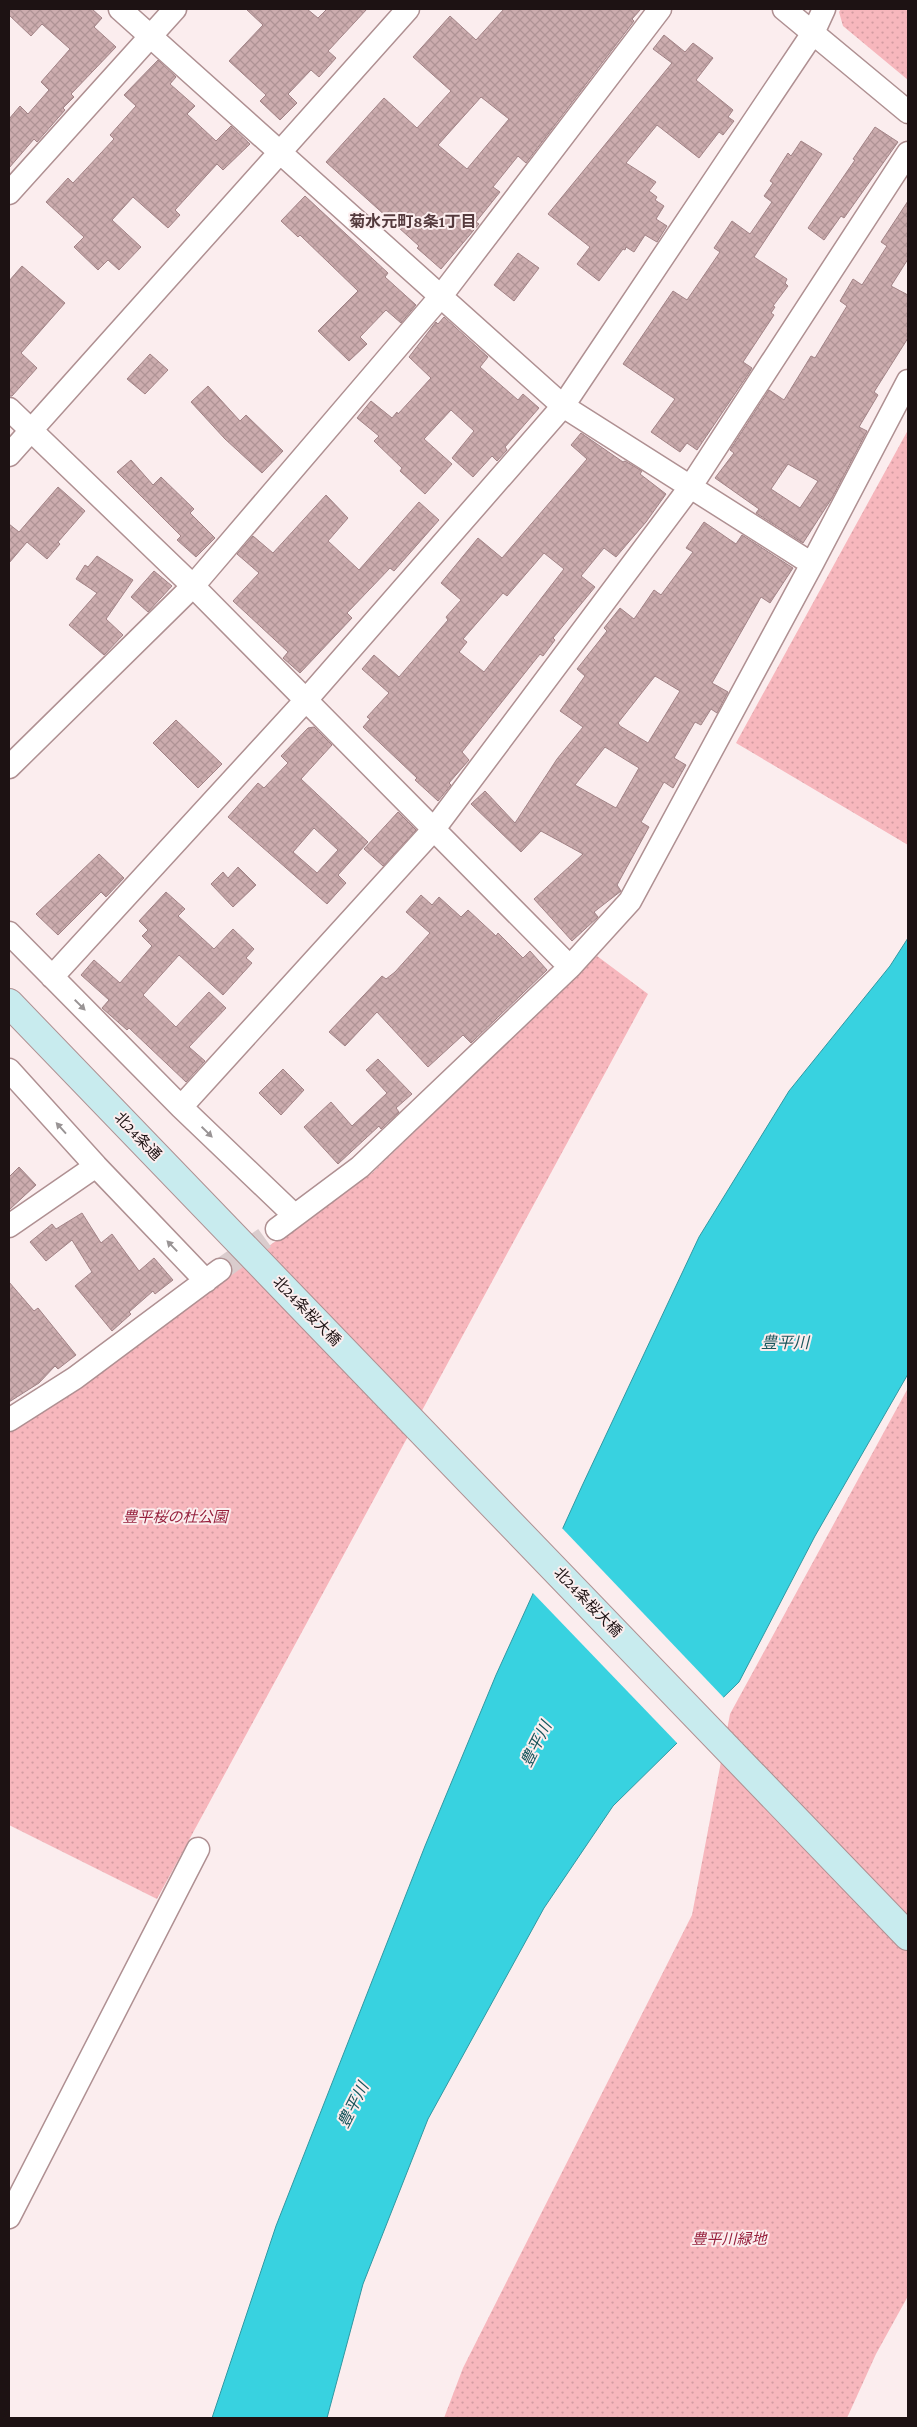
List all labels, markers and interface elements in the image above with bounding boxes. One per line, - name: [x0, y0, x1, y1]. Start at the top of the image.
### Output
- district label: 菊水元町8条1丁目: [349, 213, 477, 230]
- one-way arrow: [73, 999, 85, 1011]
- street label: 北24条通: [111, 1108, 165, 1163]
- one-way arrow: [55, 1122, 67, 1134]
- one-way arrow: [201, 1126, 213, 1138]
- one-way arrow: [167, 1240, 179, 1252]
- street label: 北24条桜大橋: [270, 1272, 345, 1349]
- water label: 豊平川: [761, 1334, 811, 1351]
- park label: 豊平桜の杜公園: [122, 1509, 229, 1525]
- street label: 北24条桜大橋: [551, 1563, 626, 1640]
- water label: 豊平川: [518, 1717, 555, 1769]
- water label: 豊平川: [335, 2078, 372, 2130]
- park label: 豊平川緑地: [691, 2231, 768, 2247]

